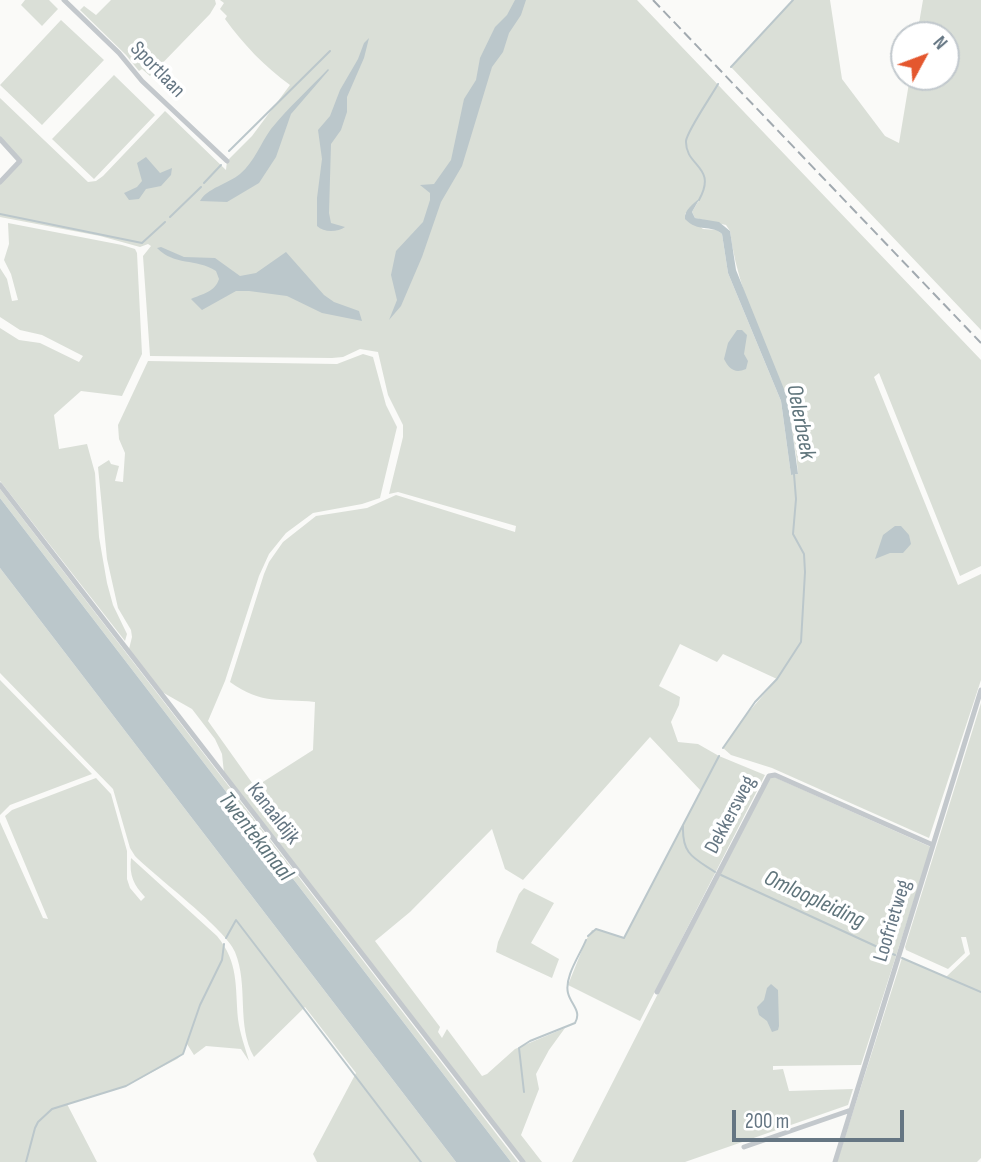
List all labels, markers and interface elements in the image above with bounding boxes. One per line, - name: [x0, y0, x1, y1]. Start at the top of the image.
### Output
- north arrow: [890, 21, 960, 91]
- text: N: [928, 32, 952, 55]
- street label: Sportlaan: [124, 37, 190, 103]
- water label: Oelerbeek: [779, 382, 821, 462]
- street label: Dekkersweg: [700, 772, 762, 858]
- street label: Kanaaldijk: [241, 778, 305, 850]
- water label: Twentekanaal: [212, 787, 298, 887]
- water label: Omloopleiding: [759, 865, 869, 935]
- street label: Loofrietweg: [869, 877, 917, 965]
- scale bar: [736, 1096, 908, 1140]
- text: 200 m: [745, 1109, 789, 1134]

